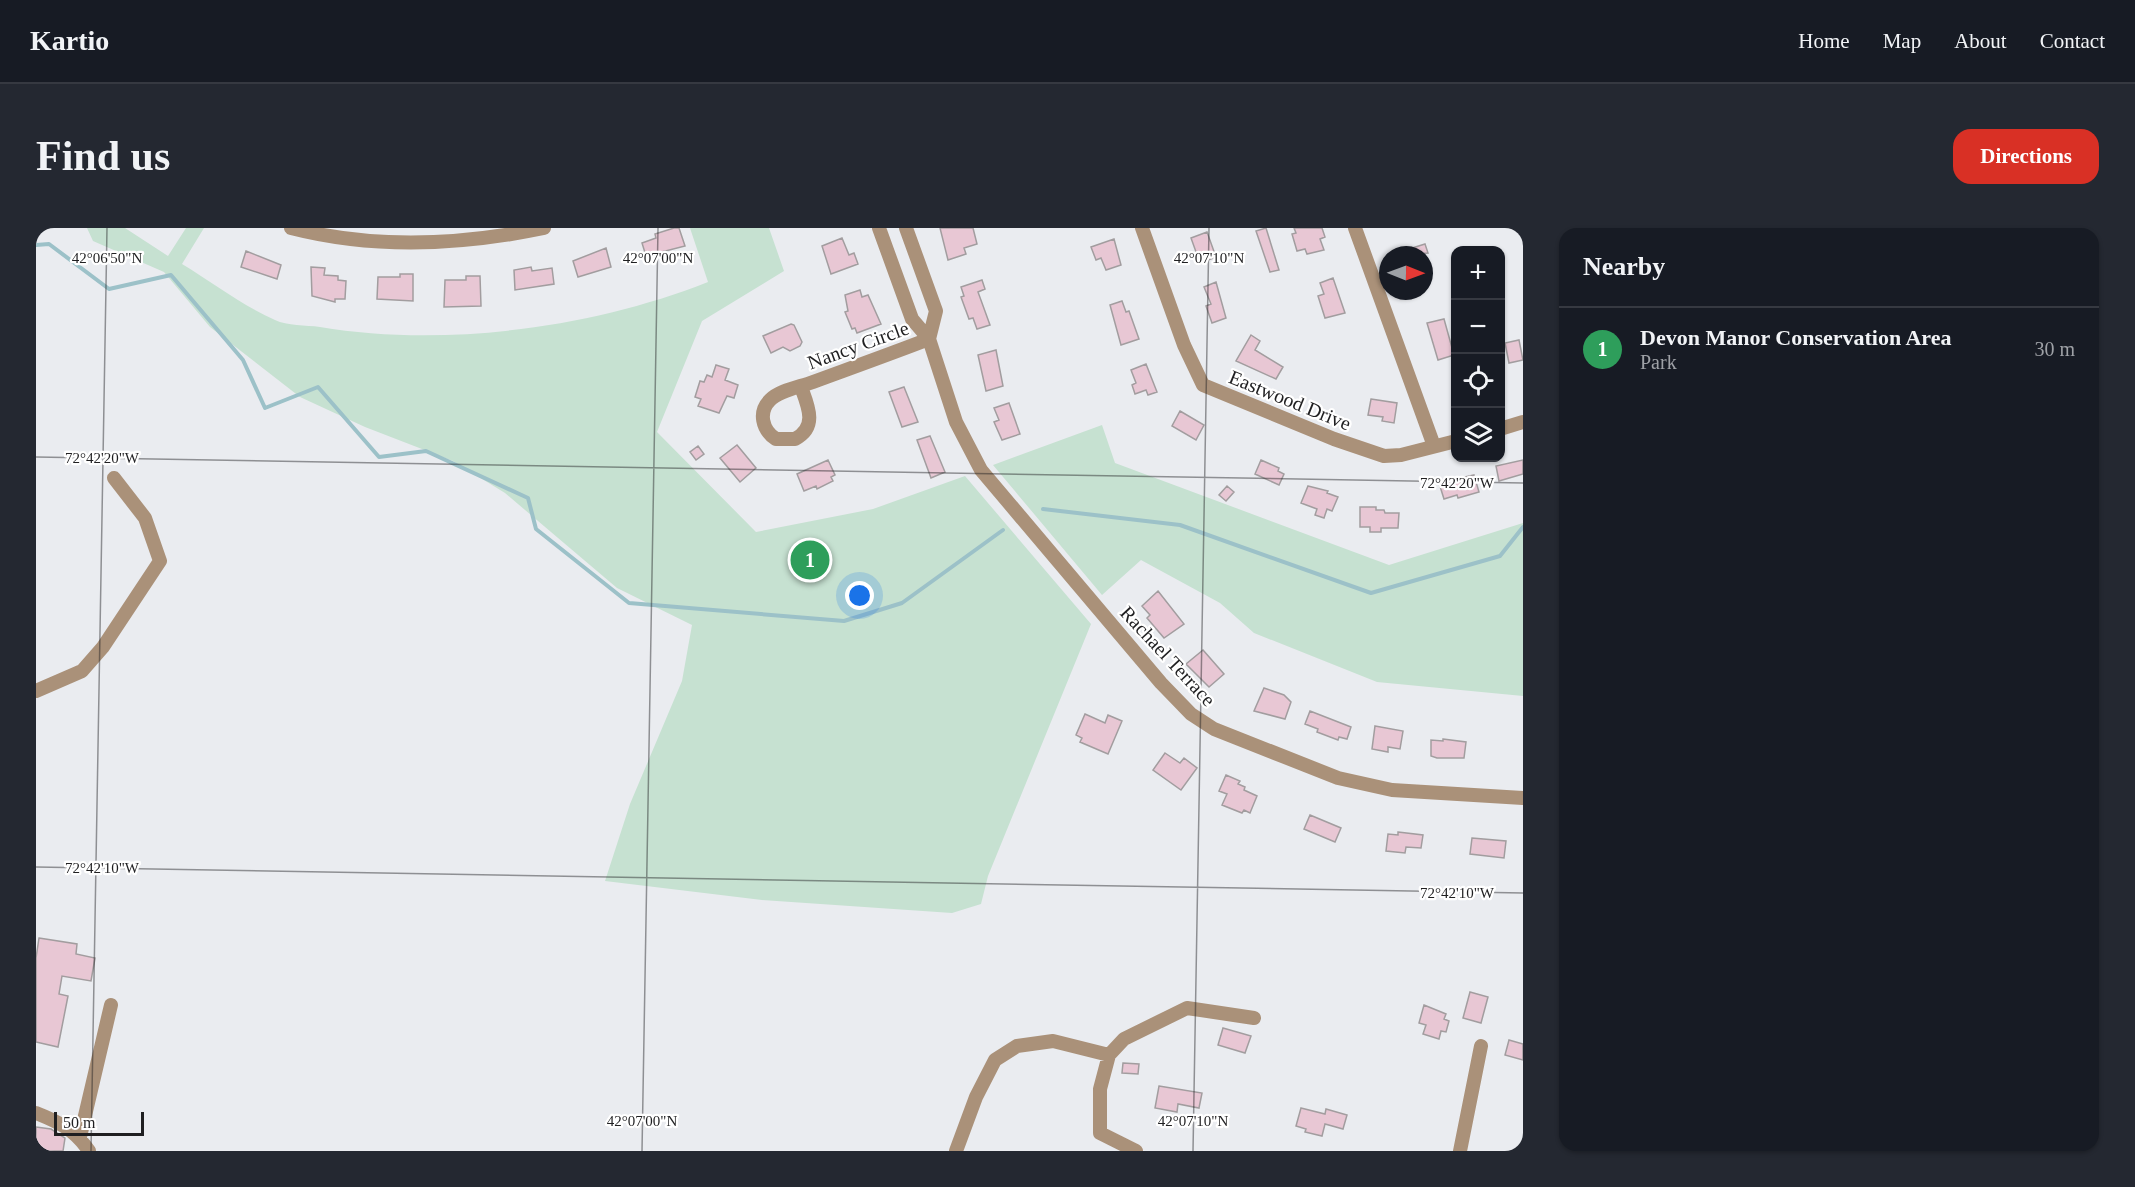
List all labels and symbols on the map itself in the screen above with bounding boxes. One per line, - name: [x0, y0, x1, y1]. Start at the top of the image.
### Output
- north arrow: [1379, 246, 1433, 300]
- text: 42°06'50"N: [72, 250, 142, 266]
- text: 42°07'00"N: [623, 250, 693, 266]
- text: 42°07'10"N: [1174, 250, 1244, 266]
- street label: Nancy Circle: [804, 316, 912, 374]
- street label: Eastwood Drive: [1226, 366, 1354, 434]
- text: 72°42'20"W: [65, 450, 140, 466]
- text: 72°42'20"W: [1420, 475, 1495, 491]
- pin: 1: [790, 538, 830, 582]
- your location: [845, 581, 874, 610]
- street label: Rachael Terrace: [1116, 601, 1220, 711]
- text: 72°42'10"W: [65, 860, 140, 876]
- text: 72°42'10"W: [1420, 885, 1495, 901]
- scale bar: [54, 1109, 144, 1136]
- text: 42°07'00"N: [607, 1113, 677, 1129]
- text: 42°07'10"N: [1158, 1113, 1228, 1129]

